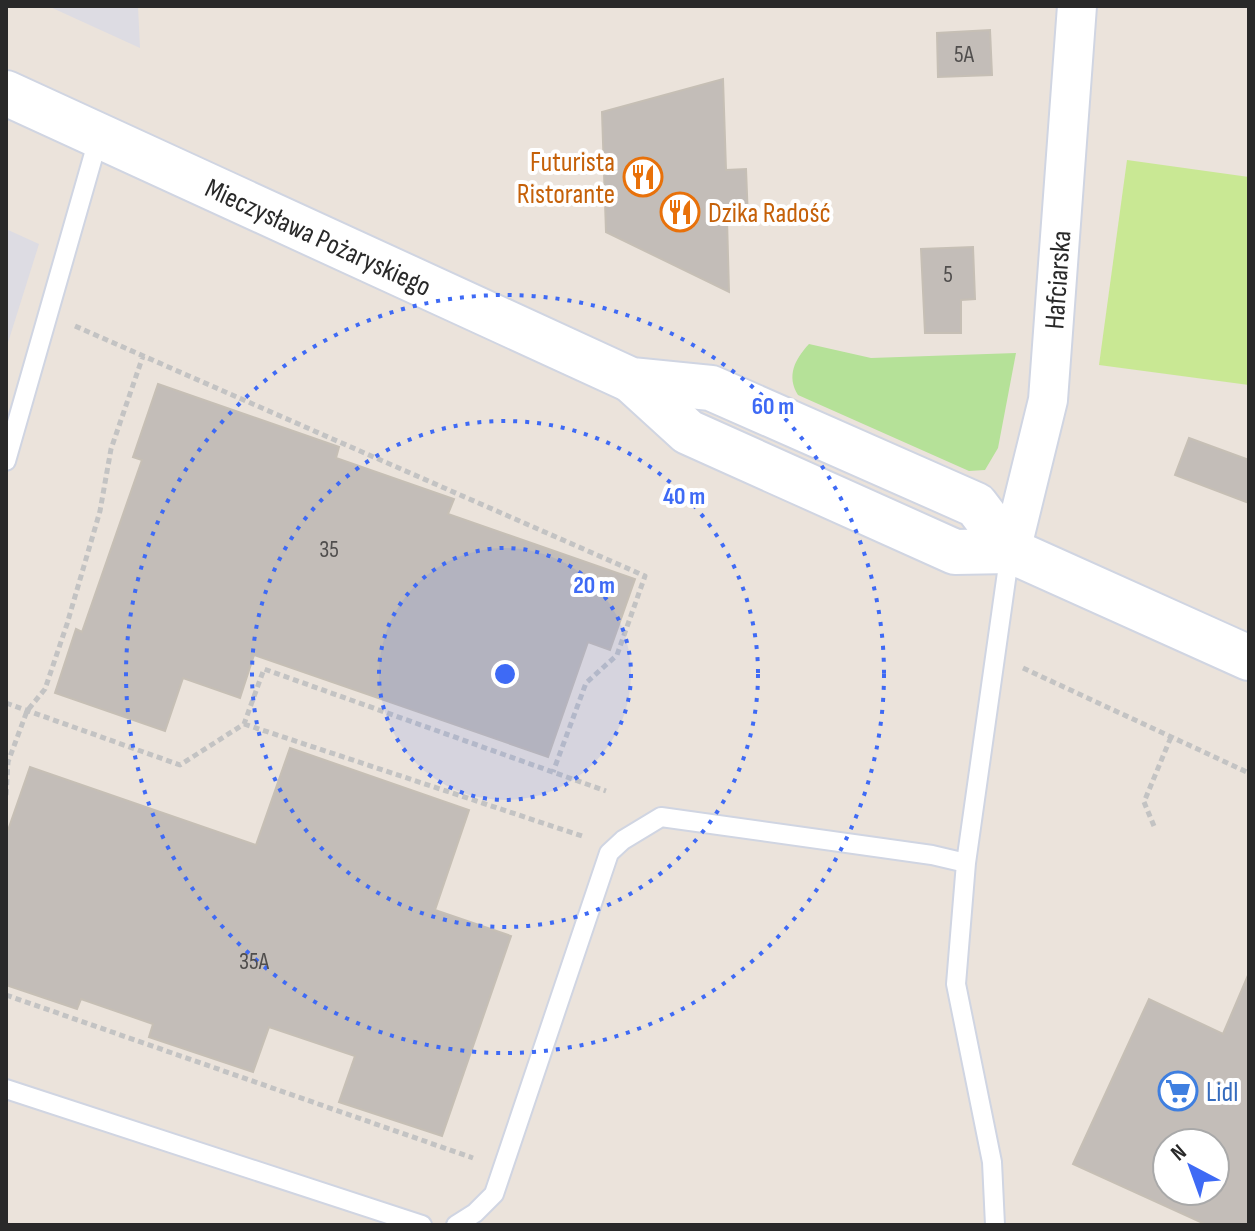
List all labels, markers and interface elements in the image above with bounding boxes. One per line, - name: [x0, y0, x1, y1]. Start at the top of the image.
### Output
- house number: 5A: [954, 40, 975, 69]
- place label: Futurista Ristorante: [517, 146, 615, 211]
- restaurant icon: Futurista Ristorante: [622, 156, 664, 198]
- street label: Mieczysława Pożaryskiego: [200, 172, 436, 304]
- restaurant icon: Dzika Radość: [659, 191, 701, 233]
- place label: Dzika Radość: [708, 197, 831, 230]
- street label: Hafciarska: [1038, 229, 1078, 330]
- house number: 5: [943, 260, 953, 289]
- text: 60 m: [752, 392, 794, 421]
- text: 40 m: [663, 482, 705, 511]
- house number: 35: [319, 535, 339, 564]
- text: 20 m: [573, 571, 615, 600]
- centre of rings: [491, 660, 519, 688]
- house number: 35A: [239, 947, 270, 976]
- supermarket icon: Lidl: [1157, 1070, 1199, 1112]
- place label: Lidl: [1206, 1076, 1238, 1109]
- north arrow: [1151, 1127, 1231, 1207]
- text: N: [1166, 1139, 1192, 1167]

